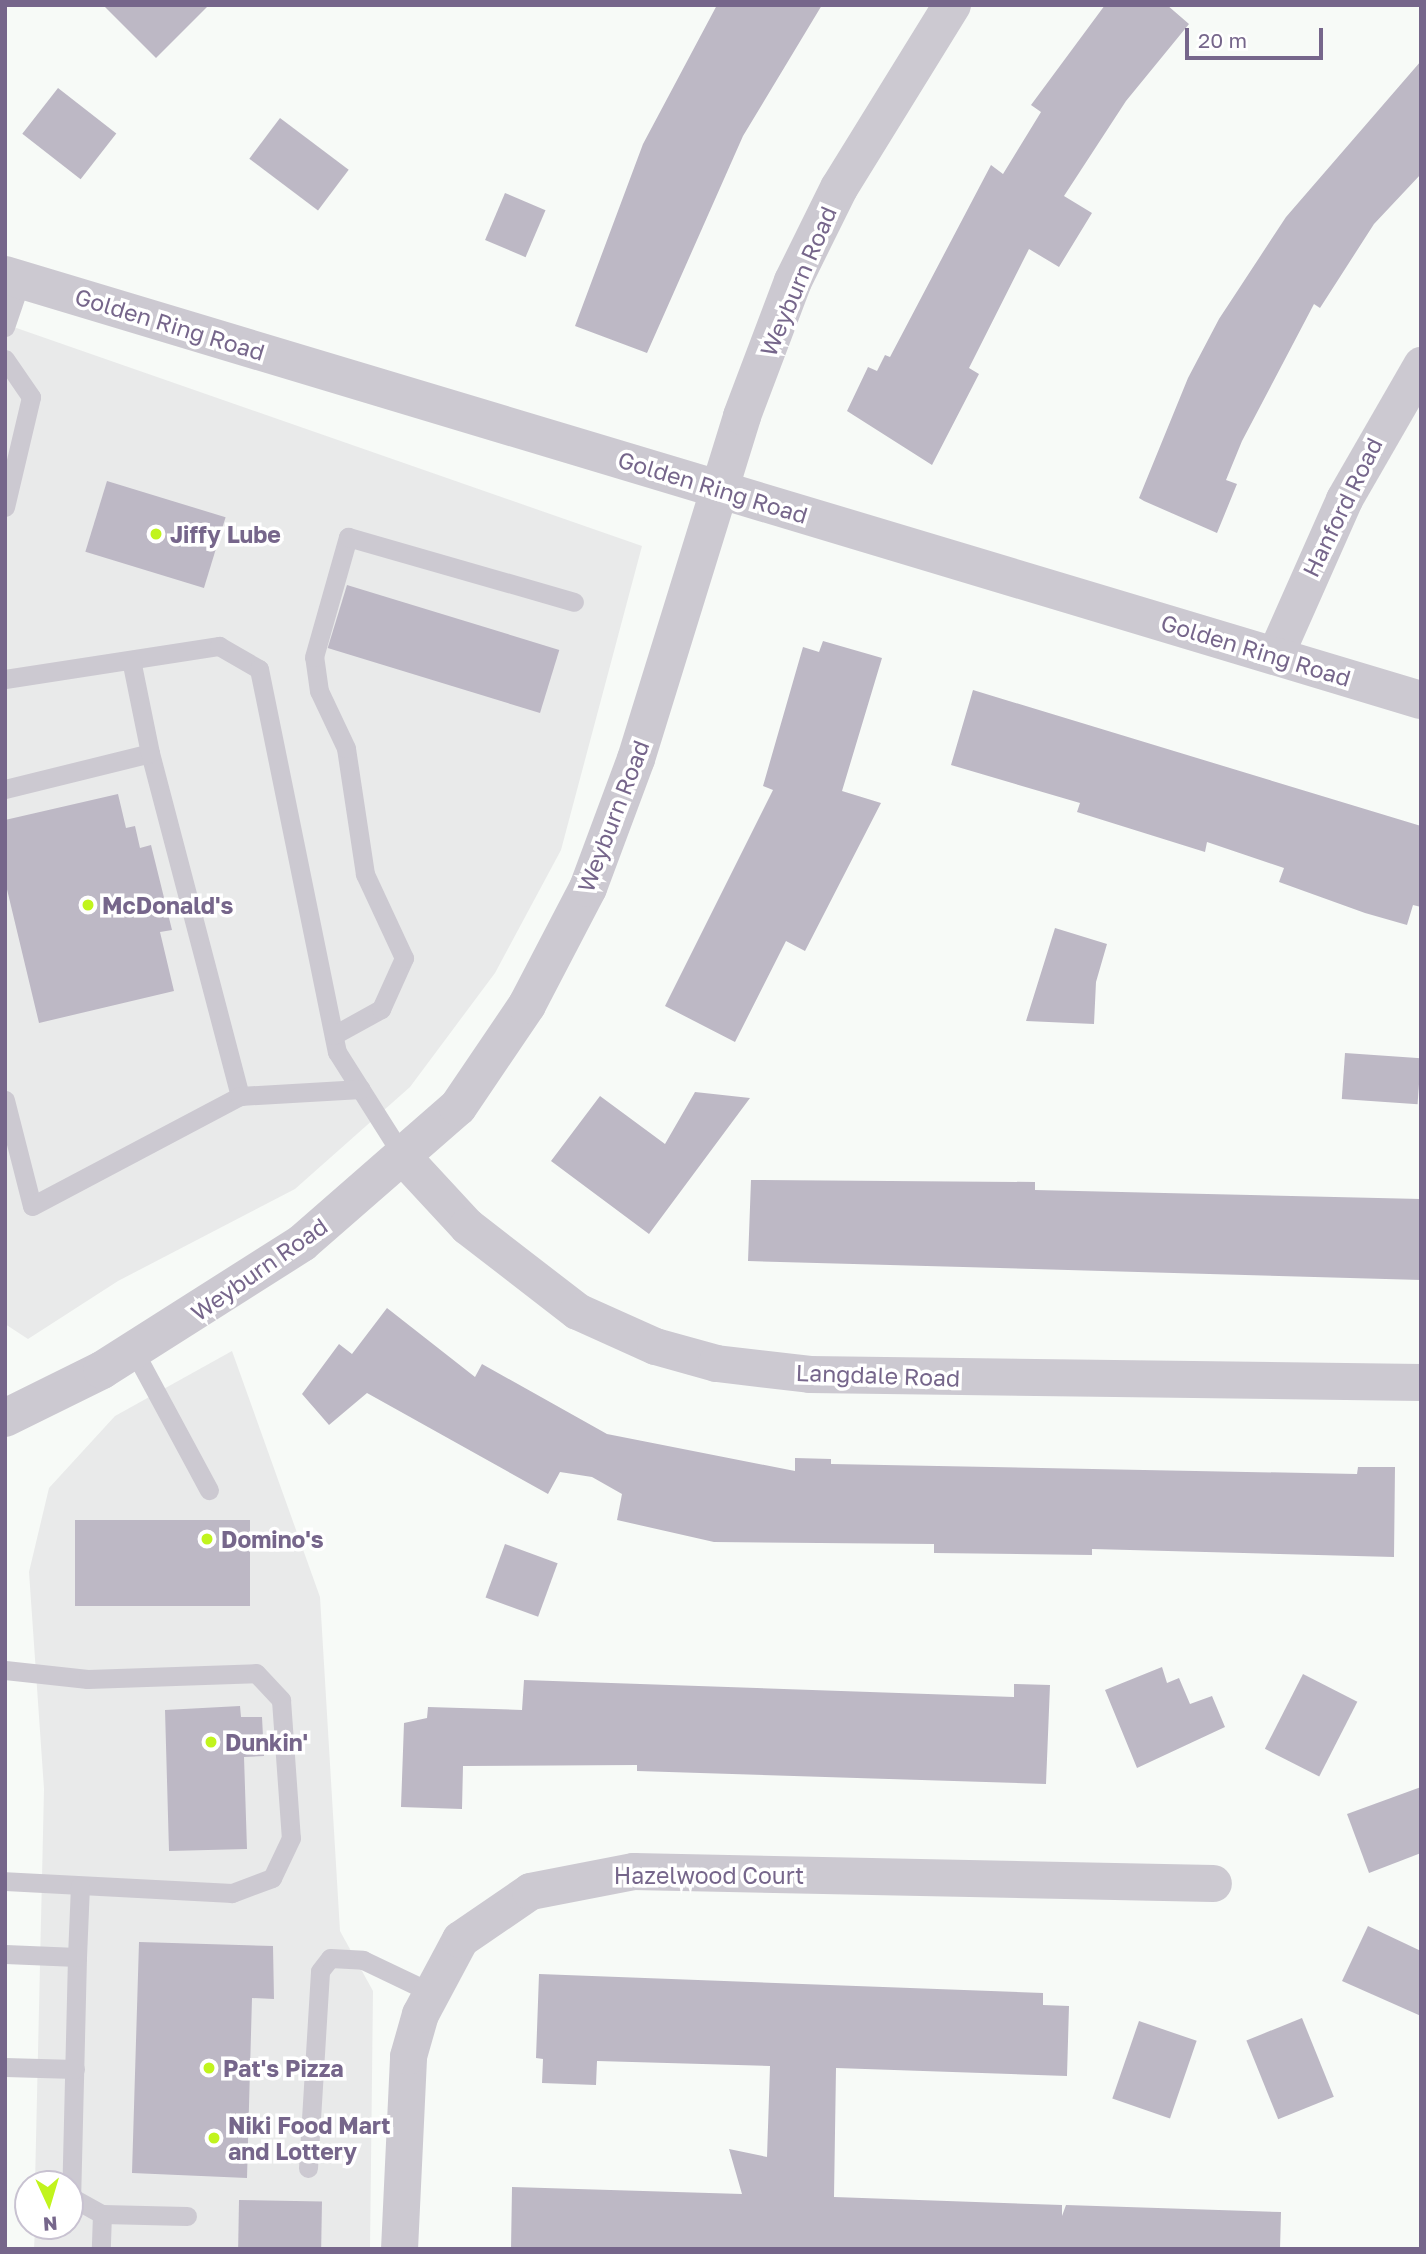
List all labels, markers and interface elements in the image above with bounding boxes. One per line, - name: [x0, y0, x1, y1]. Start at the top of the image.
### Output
- scale bar: [1188, 14, 1326, 58]
- text: 20 m: [1198, 27, 1247, 53]
- street label: Weyburn Road: [754, 202, 842, 360]
- street label: Golden Ring Road: [72, 282, 268, 366]
- street label: Hanford Road: [1296, 433, 1388, 581]
- street label: Golden Ring Road: [615, 445, 811, 529]
- place label: Jiffy Lube: [170, 520, 281, 548]
- marker: Jiffy Lube: [148, 526, 164, 542]
- street label: Golden Ring Road: [1158, 608, 1354, 692]
- street label: Weyburn Road: [571, 736, 655, 896]
- place label: McDonald's: [102, 891, 233, 919]
- marker: McDonald's: [80, 897, 96, 913]
- street label: Weyburn Road: [185, 1212, 333, 1326]
- street label: Langdale Road: [795, 1358, 961, 1392]
- place label: Domino's: [221, 1525, 324, 1553]
- marker: Domino's: [199, 1531, 215, 1547]
- place label: Dunkin': [225, 1728, 308, 1756]
- marker: Dunkin': [203, 1734, 219, 1750]
- street label: Hazelwood Court: [614, 1861, 804, 1889]
- place label: Pat's Pizza: [223, 2054, 344, 2082]
- marker: Pat's Pizza: [201, 2060, 217, 2076]
- place label: Niki Food Mart and Lottery: [228, 2111, 391, 2165]
- marker: Niki Food Mart and Lottery: [206, 2130, 222, 2146]
- north arrow: [14, 2170, 84, 2240]
- text: N: [42, 2212, 58, 2236]

